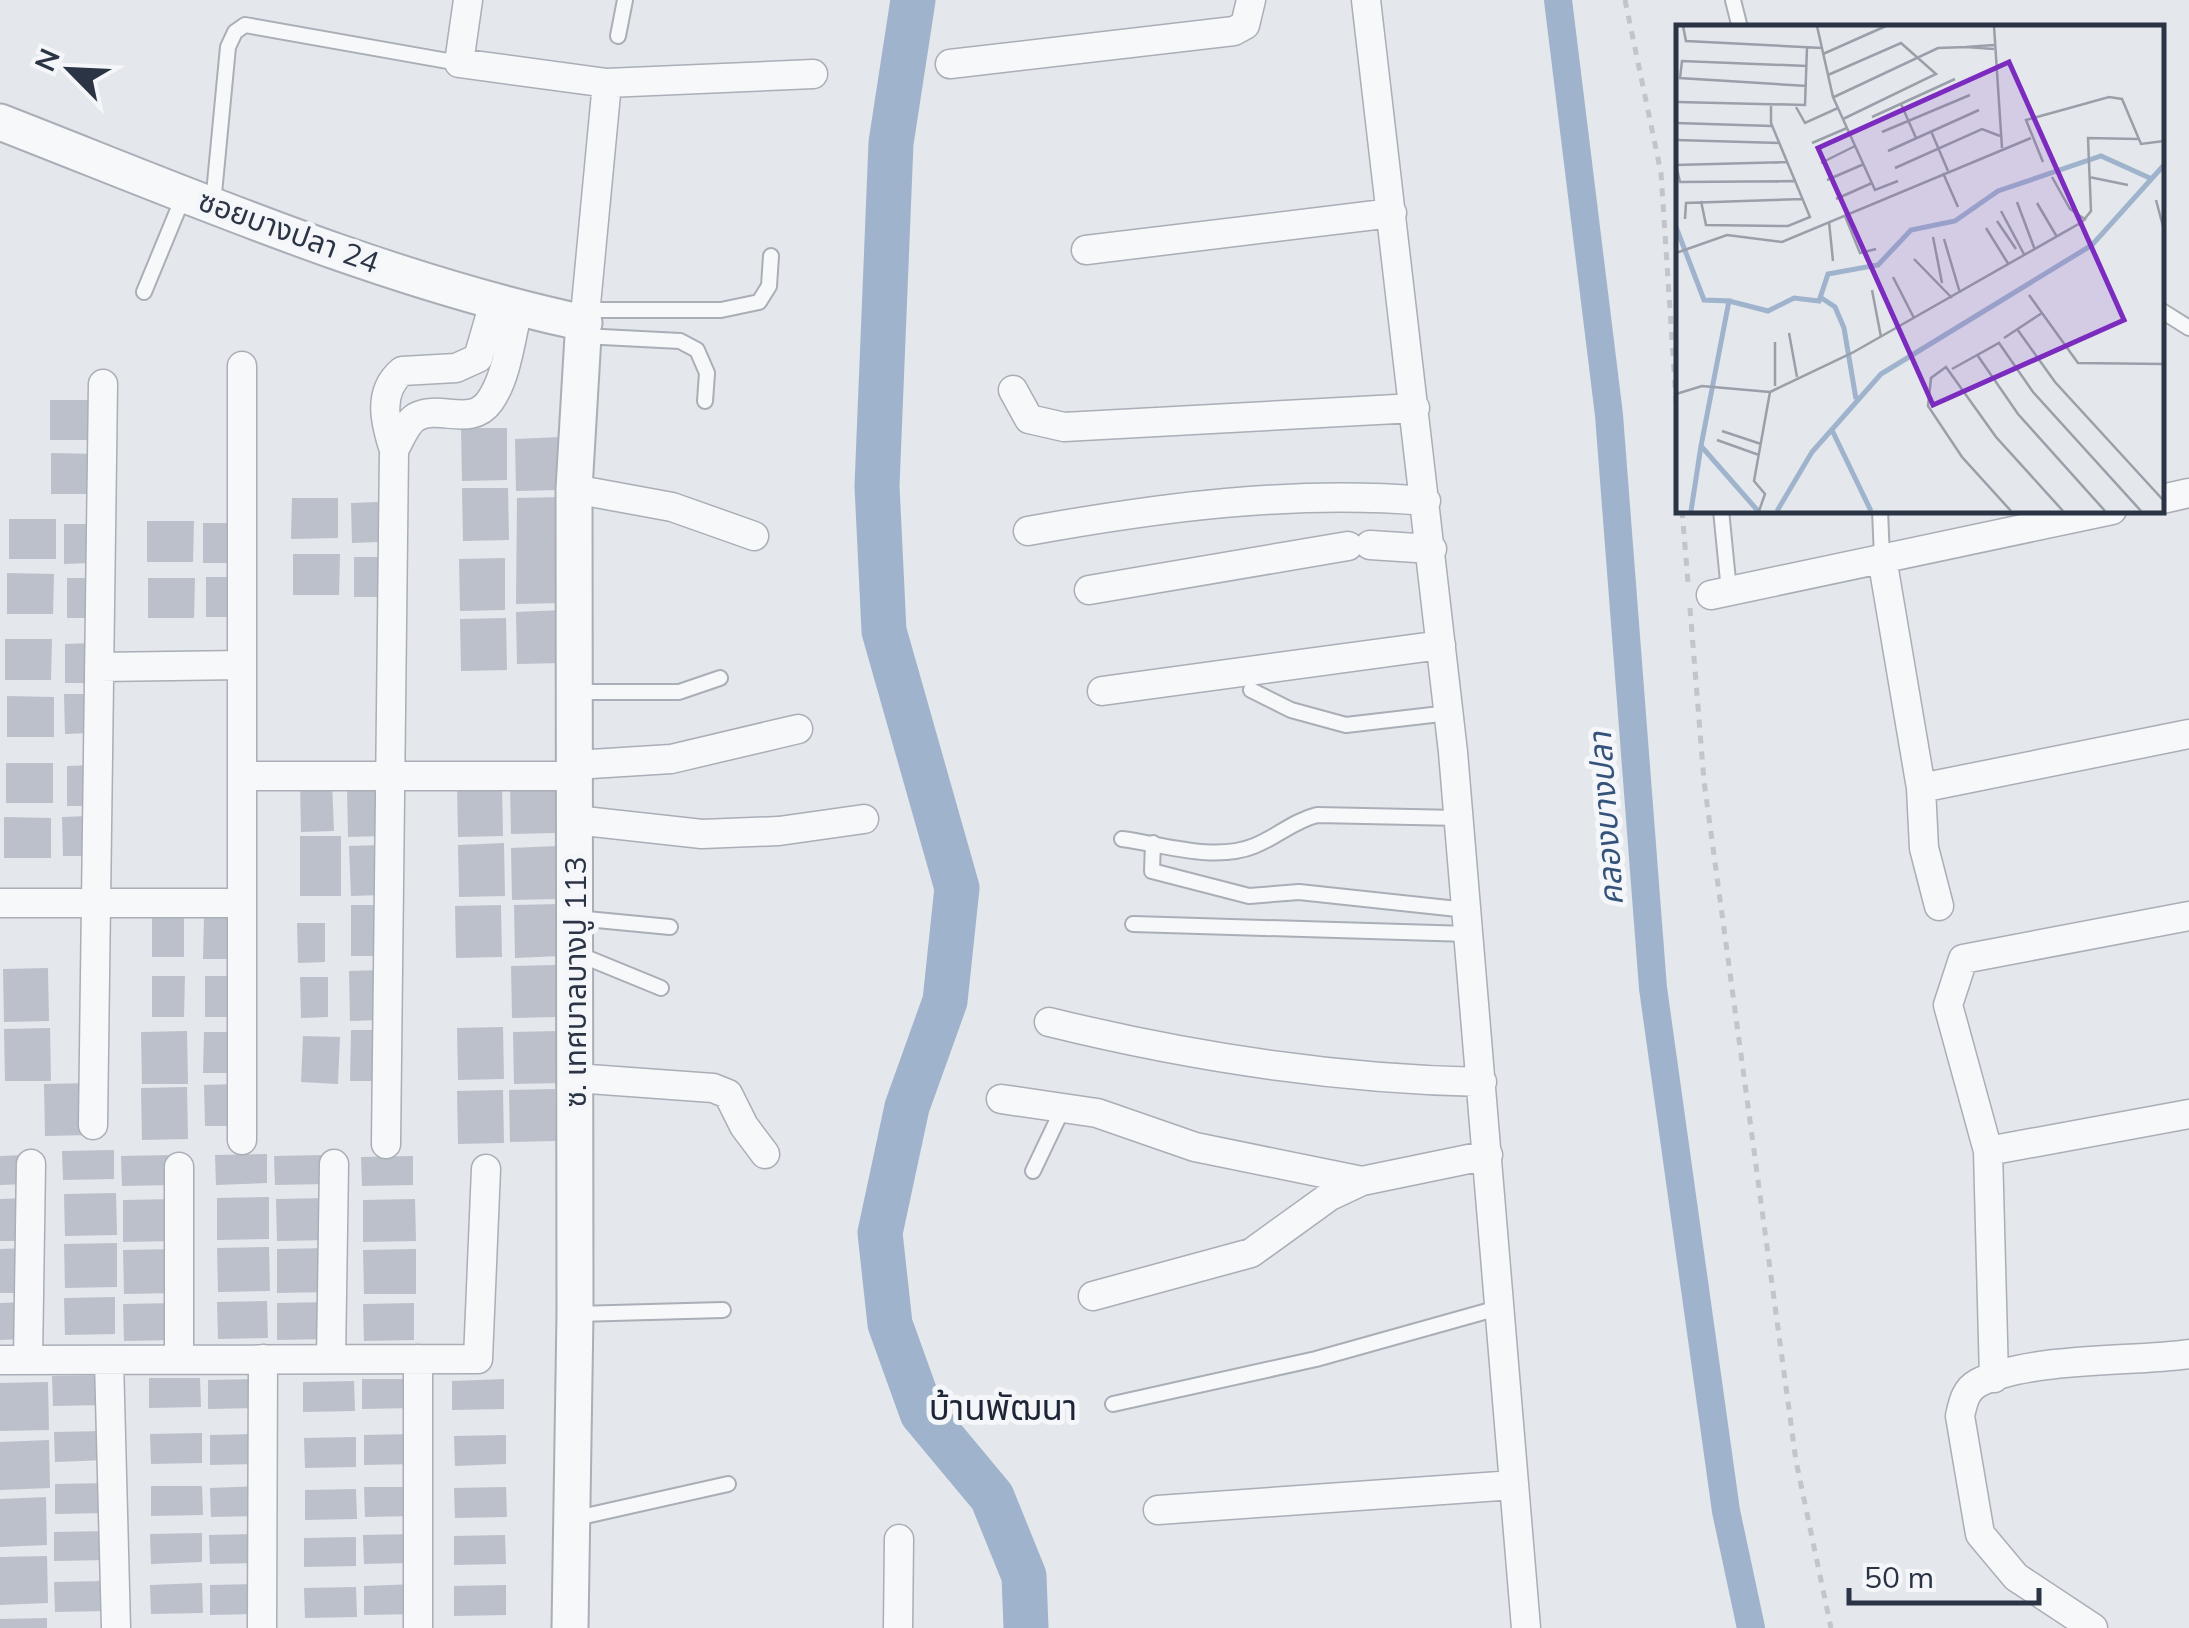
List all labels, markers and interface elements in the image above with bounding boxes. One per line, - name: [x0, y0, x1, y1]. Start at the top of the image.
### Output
- north arrow: [20, 20, 120, 120]
- inset map: [1676, 25, 2164, 512]
- text: N: [26, 43, 67, 76]
- street label: ซอยบางปลา 24: [194, 181, 384, 281]
- water label: คลองบางปลา: [1579, 729, 1631, 907]
- street label: ซ. เทศบาลบางปู 113: [556, 856, 594, 1108]
- district label: บ้านพัฒนา: [929, 1385, 1077, 1429]
- scale bar: [1849, 1543, 2039, 1605]
- text: 50 m: [1864, 1558, 1934, 1596]

